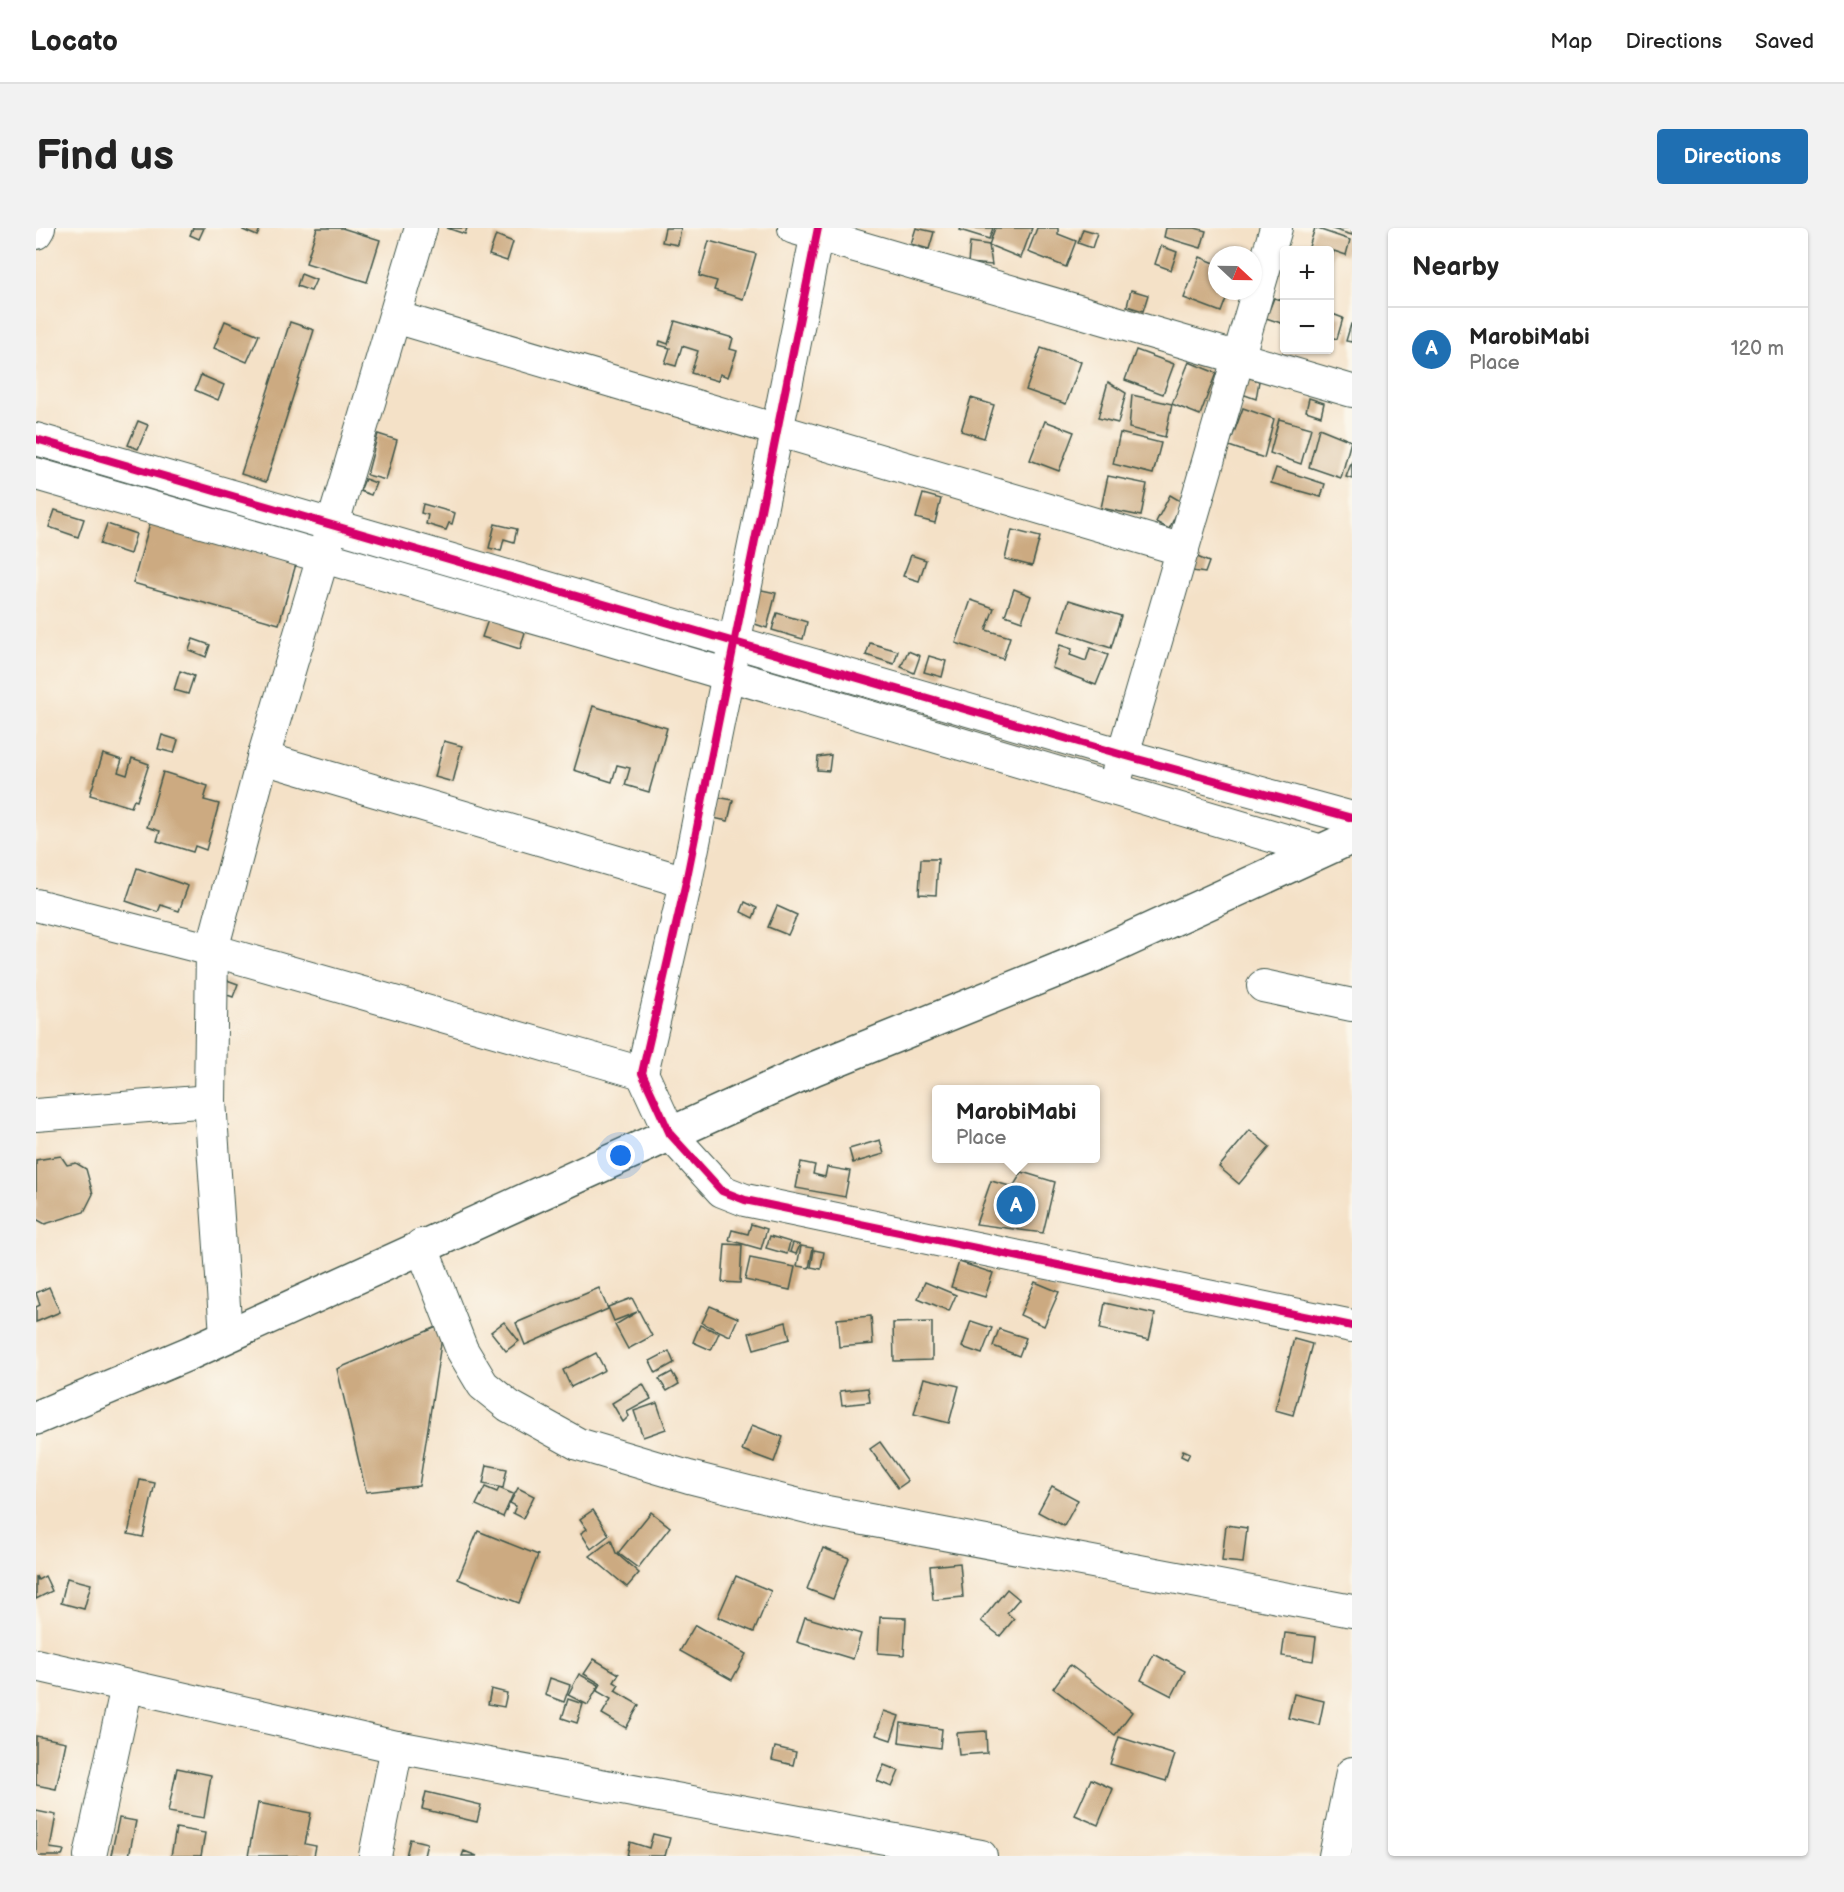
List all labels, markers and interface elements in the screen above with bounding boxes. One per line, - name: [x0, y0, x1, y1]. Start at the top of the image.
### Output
- text: Locato: [30, 25, 118, 58]
- text: Map: [1550, 29, 1593, 54]
- text: Directions: [1626, 29, 1722, 54]
- text: Saved: [1755, 29, 1814, 54]
- button: Directions: [1657, 129, 1808, 184]
- text: Find us: [36, 131, 174, 182]
- north arrow: [1208, 246, 1262, 300]
- map controls: [1280, 246, 1334, 354]
- button: +: [1280, 246, 1334, 300]
- text: Nearby: [1412, 252, 1499, 283]
- button: −: [1280, 300, 1334, 354]
- text: MarobiMabi: [1469, 324, 1590, 351]
- text: A: [1425, 337, 1438, 361]
- text: 120 m: [1731, 337, 1784, 361]
- text: Place: [1469, 351, 1520, 375]
- popup: [932, 1085, 1100, 1163]
- text: MarobiMabi: [956, 1099, 1076, 1126]
- text: Place: [956, 1126, 1006, 1150]
- your location: [606, 1141, 635, 1170]
- pin: A: [996, 1182, 1036, 1228]

